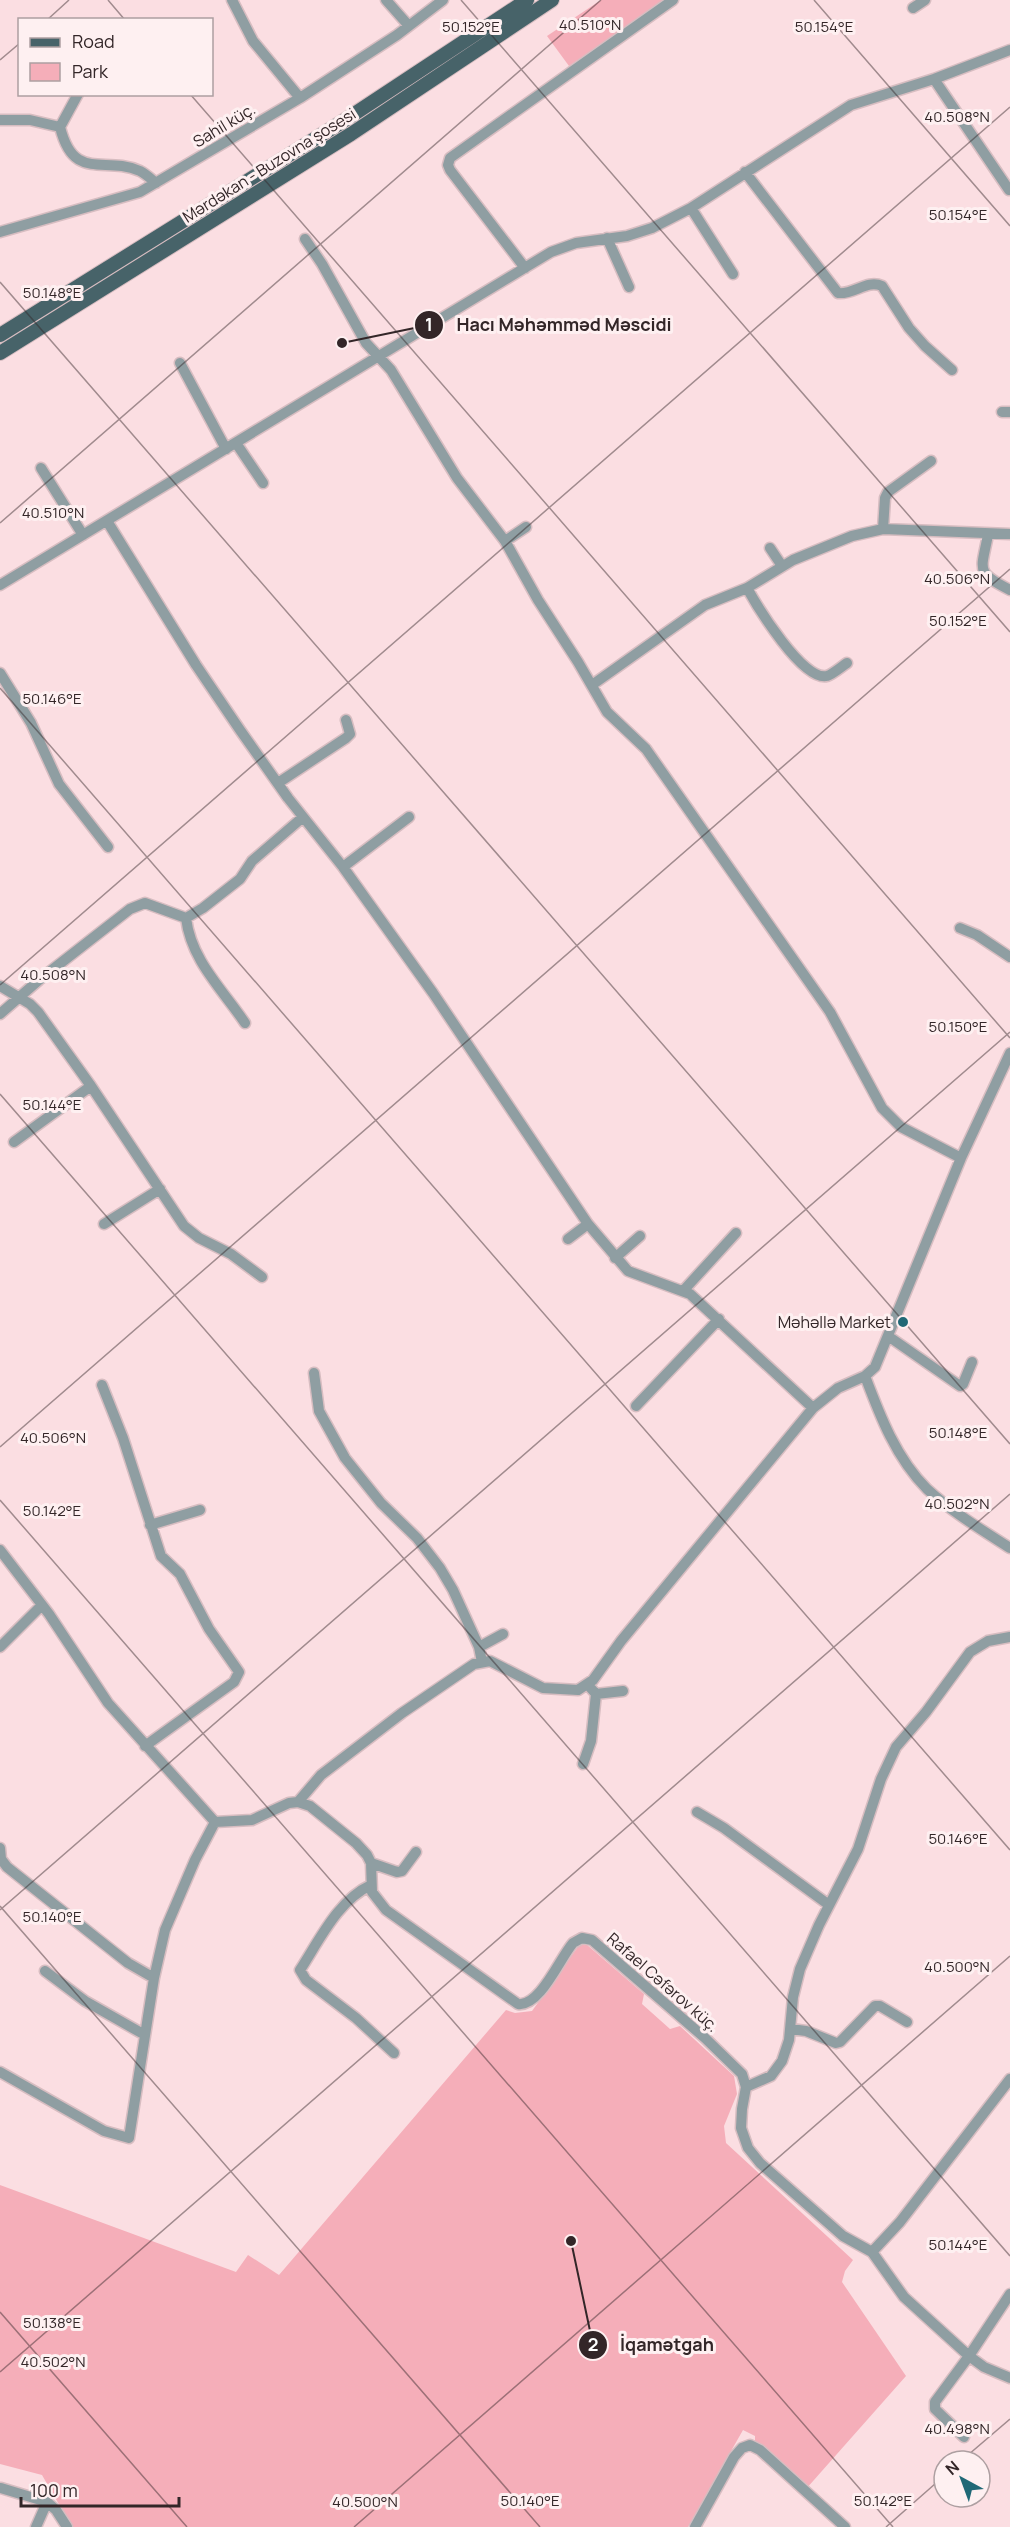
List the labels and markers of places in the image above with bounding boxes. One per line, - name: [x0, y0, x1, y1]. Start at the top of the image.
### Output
- callout: Hacı Məhəmməd Məscidi: [414, 307, 683, 343]
- place label: Məhəllə Market: [778, 1311, 891, 1333]
- marker: Məhəllə Market: [896, 1315, 910, 1329]
- callout: İqamətgah: [578, 2327, 726, 2363]

